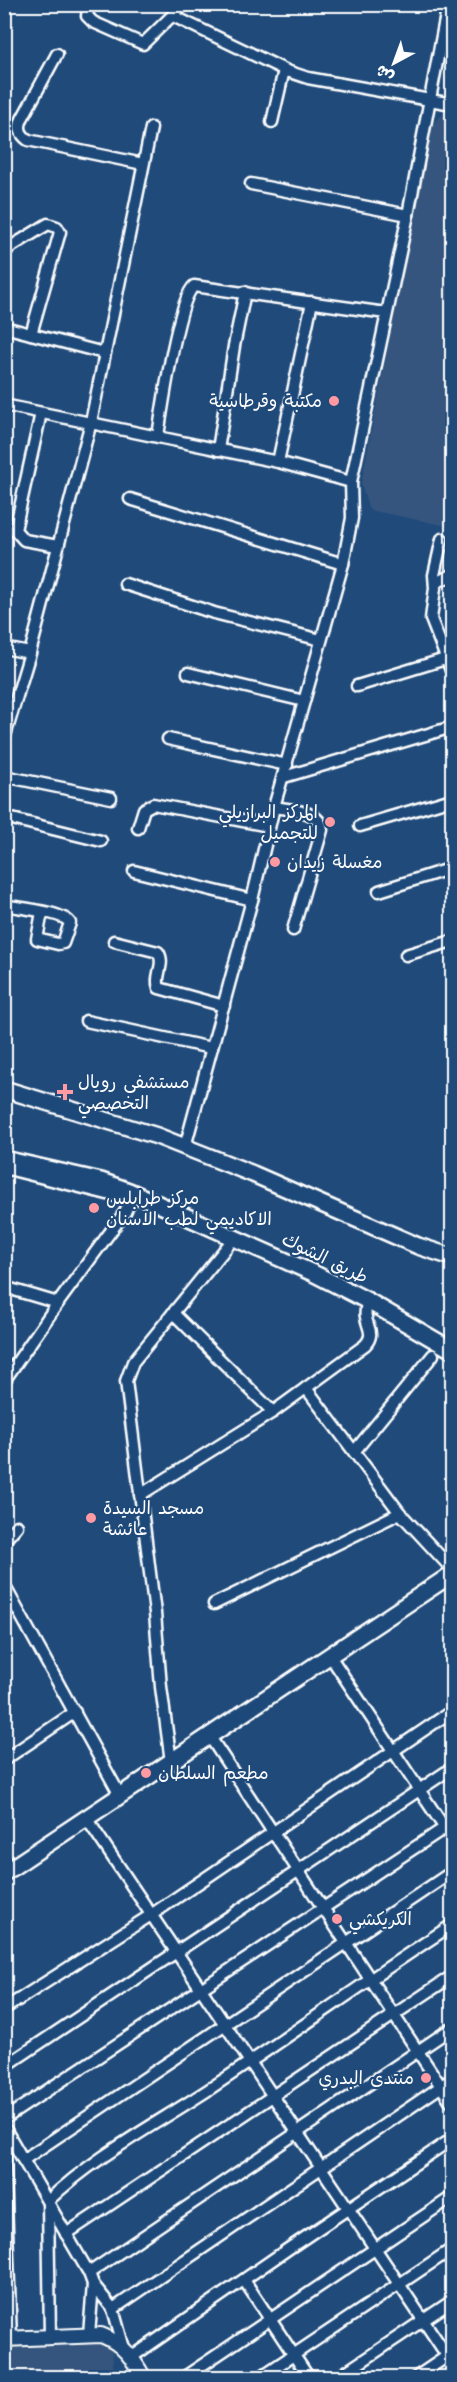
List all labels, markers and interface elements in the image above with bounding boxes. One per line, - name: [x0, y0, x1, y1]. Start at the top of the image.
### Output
- north arrow: [364, 33, 424, 93]
- text: ش: [371, 59, 399, 88]
- place label: مكتبة وقرطاسية: [209, 389, 322, 414]
- marker: مكتبة وقرطاسية: [327, 394, 341, 408]
- place label: المركز البرازيلي للتجميل: [219, 800, 318, 846]
- marker: المركز البرازيلي للتجميل: [323, 815, 337, 829]
- place label: مغسلة زيدان: [287, 850, 382, 875]
- marker: مغسلة زيدان: [268, 855, 282, 869]
- place label: مستشفى رويال التخصصي: [78, 1070, 189, 1119]
- marker: مستشفى رويال التخصصي: [56, 1083, 74, 1101]
- place label: مركز طرابلس الاكاديمي لطب الاسنان: [106, 1186, 272, 1235]
- marker: مركز طرابلس الاكاديمي لطب الاسنان: [87, 1201, 101, 1215]
- street label: طريق الشوك: [277, 1227, 372, 1290]
- place label: مسجد السيدة عائشة: [103, 1496, 204, 1542]
- marker: مسجد السيدة عائشة: [84, 1511, 98, 1525]
- place label: مطعم السلطان: [158, 1761, 269, 1787]
- marker: مطعم السلطان: [139, 1766, 153, 1780]
- place label: الكريكشي: [349, 1907, 412, 1935]
- marker: الكريكشي: [330, 1912, 344, 1926]
- place label: منتدى البدري: [318, 2066, 414, 2091]
- marker: منتدى البدري: [419, 2071, 433, 2085]

